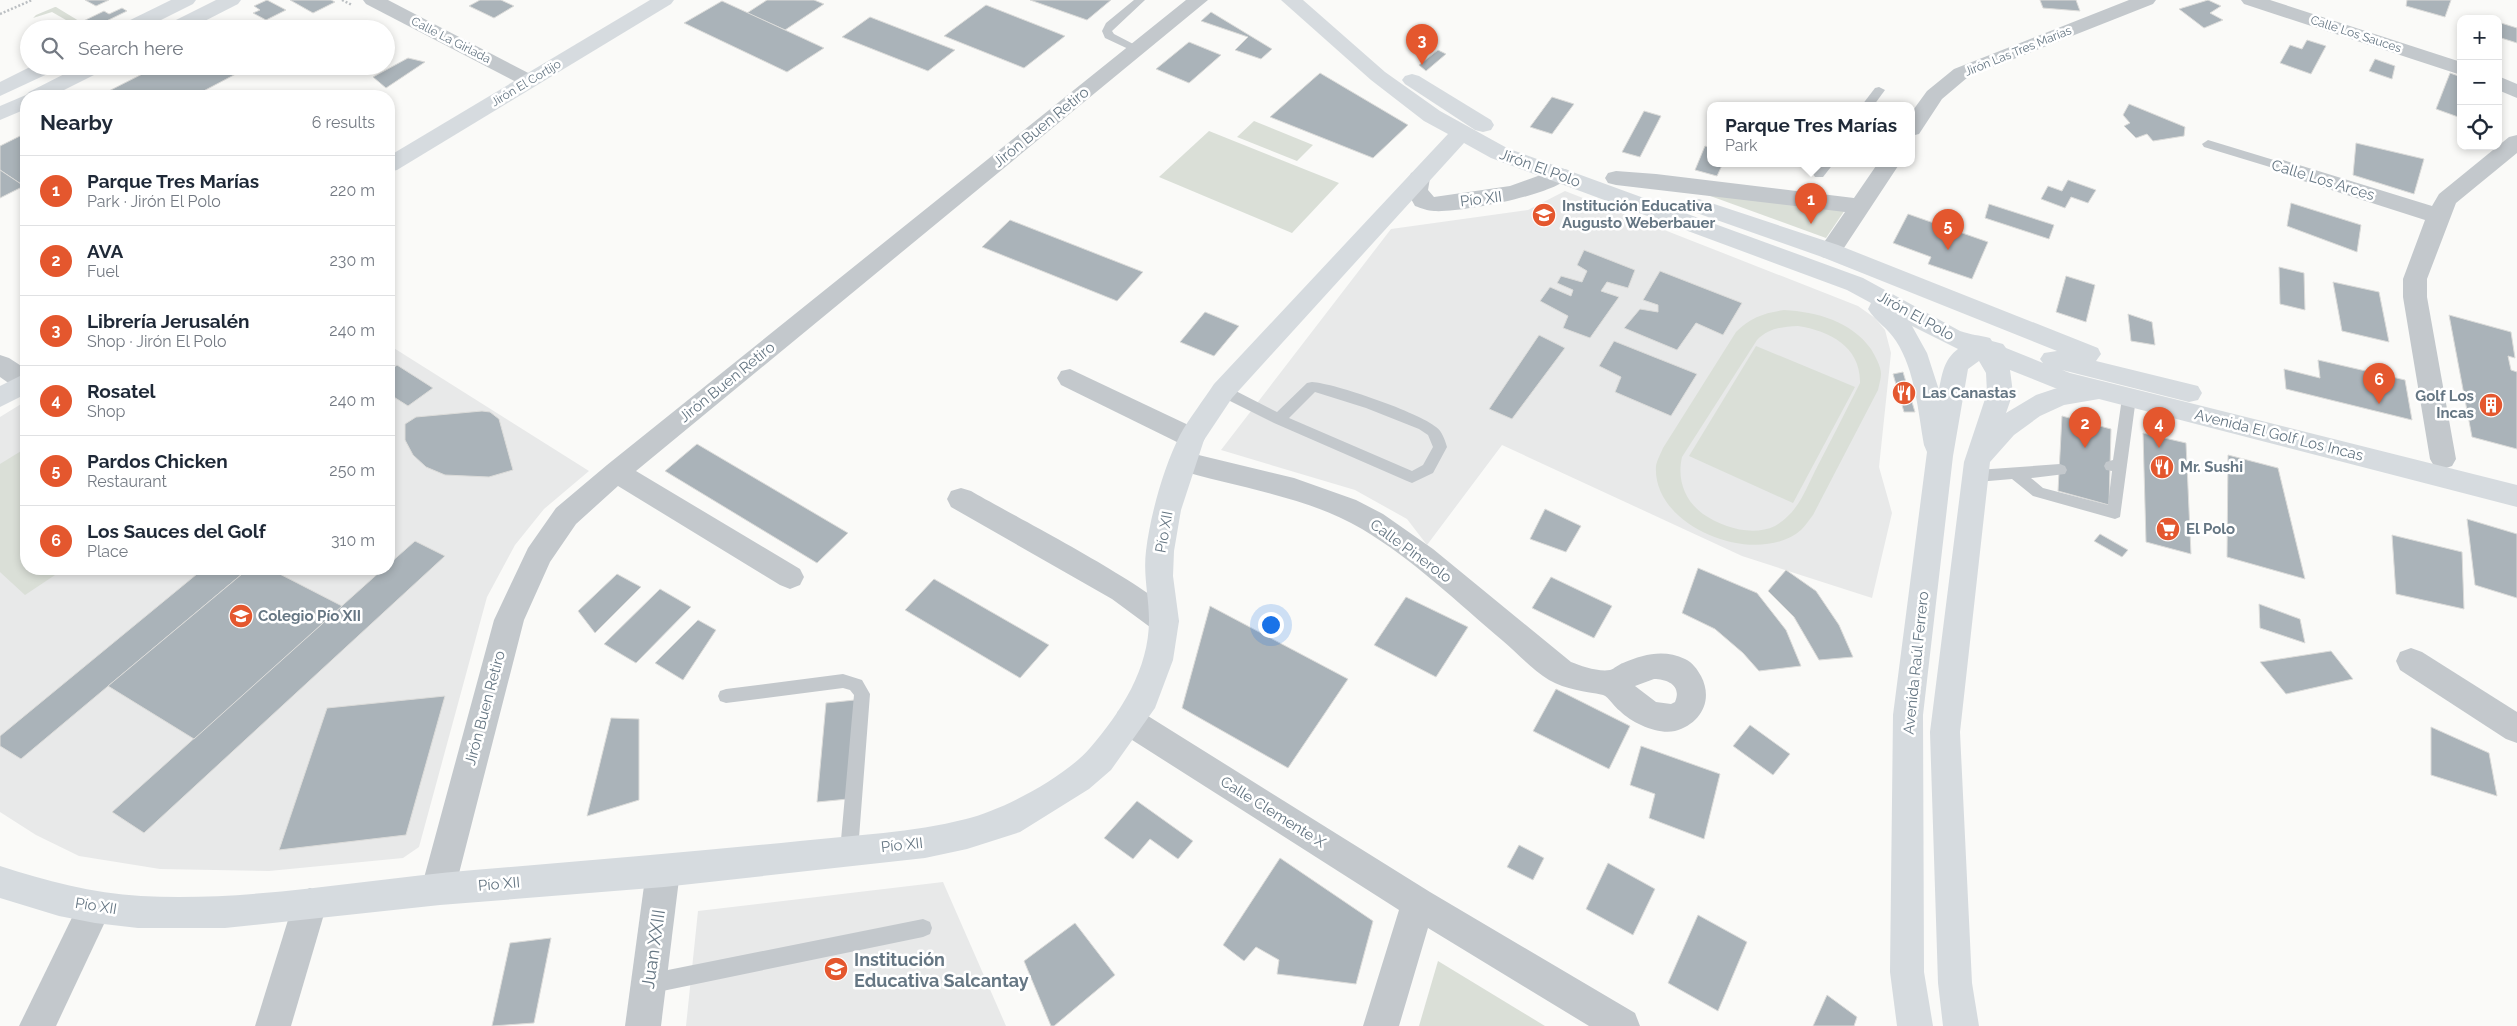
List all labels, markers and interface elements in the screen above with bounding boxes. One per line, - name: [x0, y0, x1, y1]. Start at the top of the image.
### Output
- street label: Calle Los Sauces: [2309, 13, 2403, 55]
- street label: Calle La Girlada: [409, 14, 493, 66]
- map controls: [2457, 15, 2502, 150]
- button: +: [2457, 15, 2502, 60]
- search box: [20, 20, 395, 75]
- street label: Jirón Las Tres Marías: [1963, 23, 2074, 79]
- pin: 3: [1406, 24, 1438, 65]
- icon: search: [38, 34, 66, 62]
- text: Search here: [78, 37, 184, 59]
- street label: Jirón El Cortijo: [489, 57, 563, 109]
- button: −: [2457, 60, 2502, 105]
- street label: Jirón Buen Retiro: [990, 83, 1092, 171]
- popup: [1707, 102, 1915, 167]
- button: locate: [2457, 105, 2502, 150]
- text: Nearby: [40, 110, 113, 135]
- text: 6 results: [312, 113, 375, 132]
- text: Parque Tres Marías: [1725, 114, 1897, 136]
- text: Park: [1725, 136, 1758, 155]
- street label: Jirón El Polo: [1497, 145, 1583, 191]
- street label: Calle Los Arces: [2269, 156, 2377, 204]
- text: Parque Tres Marías: [87, 170, 259, 192]
- text: 1: [52, 181, 60, 200]
- text: 220 m: [330, 181, 375, 200]
- pin: 1: [1795, 183, 1827, 224]
- street label: Pío XII: [1459, 188, 1503, 210]
- text: Park · Jirón El Polo: [87, 192, 221, 211]
- place label: Institución Educativa Augusto Weberbauer: [1562, 197, 1716, 232]
- school or university icon: Institución Educativa Augusto Weberbauer: [1531, 202, 1557, 228]
- pin: 5: [1932, 209, 1964, 250]
- text: AVA: [87, 240, 123, 262]
- text: 2: [51, 251, 61, 270]
- text: 230 m: [330, 251, 375, 270]
- text: Fuel: [87, 262, 119, 281]
- street label: Jirón El Polo: [1875, 288, 1957, 344]
- text: Librería Jerusalén: [87, 310, 250, 332]
- text: 3: [52, 321, 60, 340]
- text: 240 m: [329, 321, 375, 340]
- text: Shop · Jirón El Polo: [87, 332, 227, 351]
- street label: Jirón Buen Retiro: [676, 338, 778, 426]
- pin: 6: [2363, 363, 2395, 404]
- text: Rosatel: [87, 380, 156, 402]
- restaurant icon: Las Canastas: [1891, 380, 1917, 406]
- place label: Las Canastas: [1922, 384, 2016, 402]
- place label: Golf Los Incas: [2415, 387, 2474, 422]
- text: 4: [51, 391, 61, 410]
- text: 240 m: [329, 391, 375, 410]
- building icon: Golf Los Incas: [2478, 392, 2504, 418]
- text: Shop: [87, 402, 125, 421]
- street label: Avenida El Golf Los Incas: [2193, 405, 2365, 465]
- pin: 2: [2069, 407, 2101, 448]
- pin: 4: [2143, 407, 2175, 448]
- text: Pardos Chicken: [87, 450, 228, 472]
- restaurant icon: Mr. Sushi: [2149, 454, 2175, 480]
- place label: Mr. Sushi: [2180, 458, 2243, 476]
- text: 5: [52, 461, 60, 480]
- text: 250 m: [329, 461, 375, 480]
- text: Restaurant: [87, 472, 167, 491]
- street label: Pío XII: [1151, 510, 1177, 554]
- street label: Calle Pinerolo: [1367, 515, 1455, 587]
- supermarket icon: El Polo: [2155, 516, 2181, 542]
- text: Los Sauces del Golf: [87, 520, 266, 542]
- place label: El Polo: [2186, 520, 2235, 538]
- text: 6: [51, 531, 61, 550]
- text: 310 m: [331, 531, 375, 550]
- text: Place: [87, 542, 128, 561]
- street label: Avenida Raúl Ferrero: [1900, 590, 1932, 736]
- school or university icon: Colegio Pío XII: [228, 603, 254, 629]
- place label: Colegio Pío XII: [258, 607, 361, 625]
- your location: [1258, 612, 1284, 638]
- street label: Jirón Buen Retiro: [461, 649, 509, 767]
- street label: Calle Clemente X: [1217, 772, 1329, 852]
- street label: Pío XII: [880, 834, 924, 856]
- street label: Pío XII: [477, 873, 521, 895]
- street label: Pío XII: [74, 894, 118, 918]
- street label: Juan XXIII: [637, 908, 669, 990]
- place label: Institución Educativa Salcantay: [854, 949, 1029, 991]
- school or university icon: Institución Educativa Salcantay: [823, 956, 849, 982]

